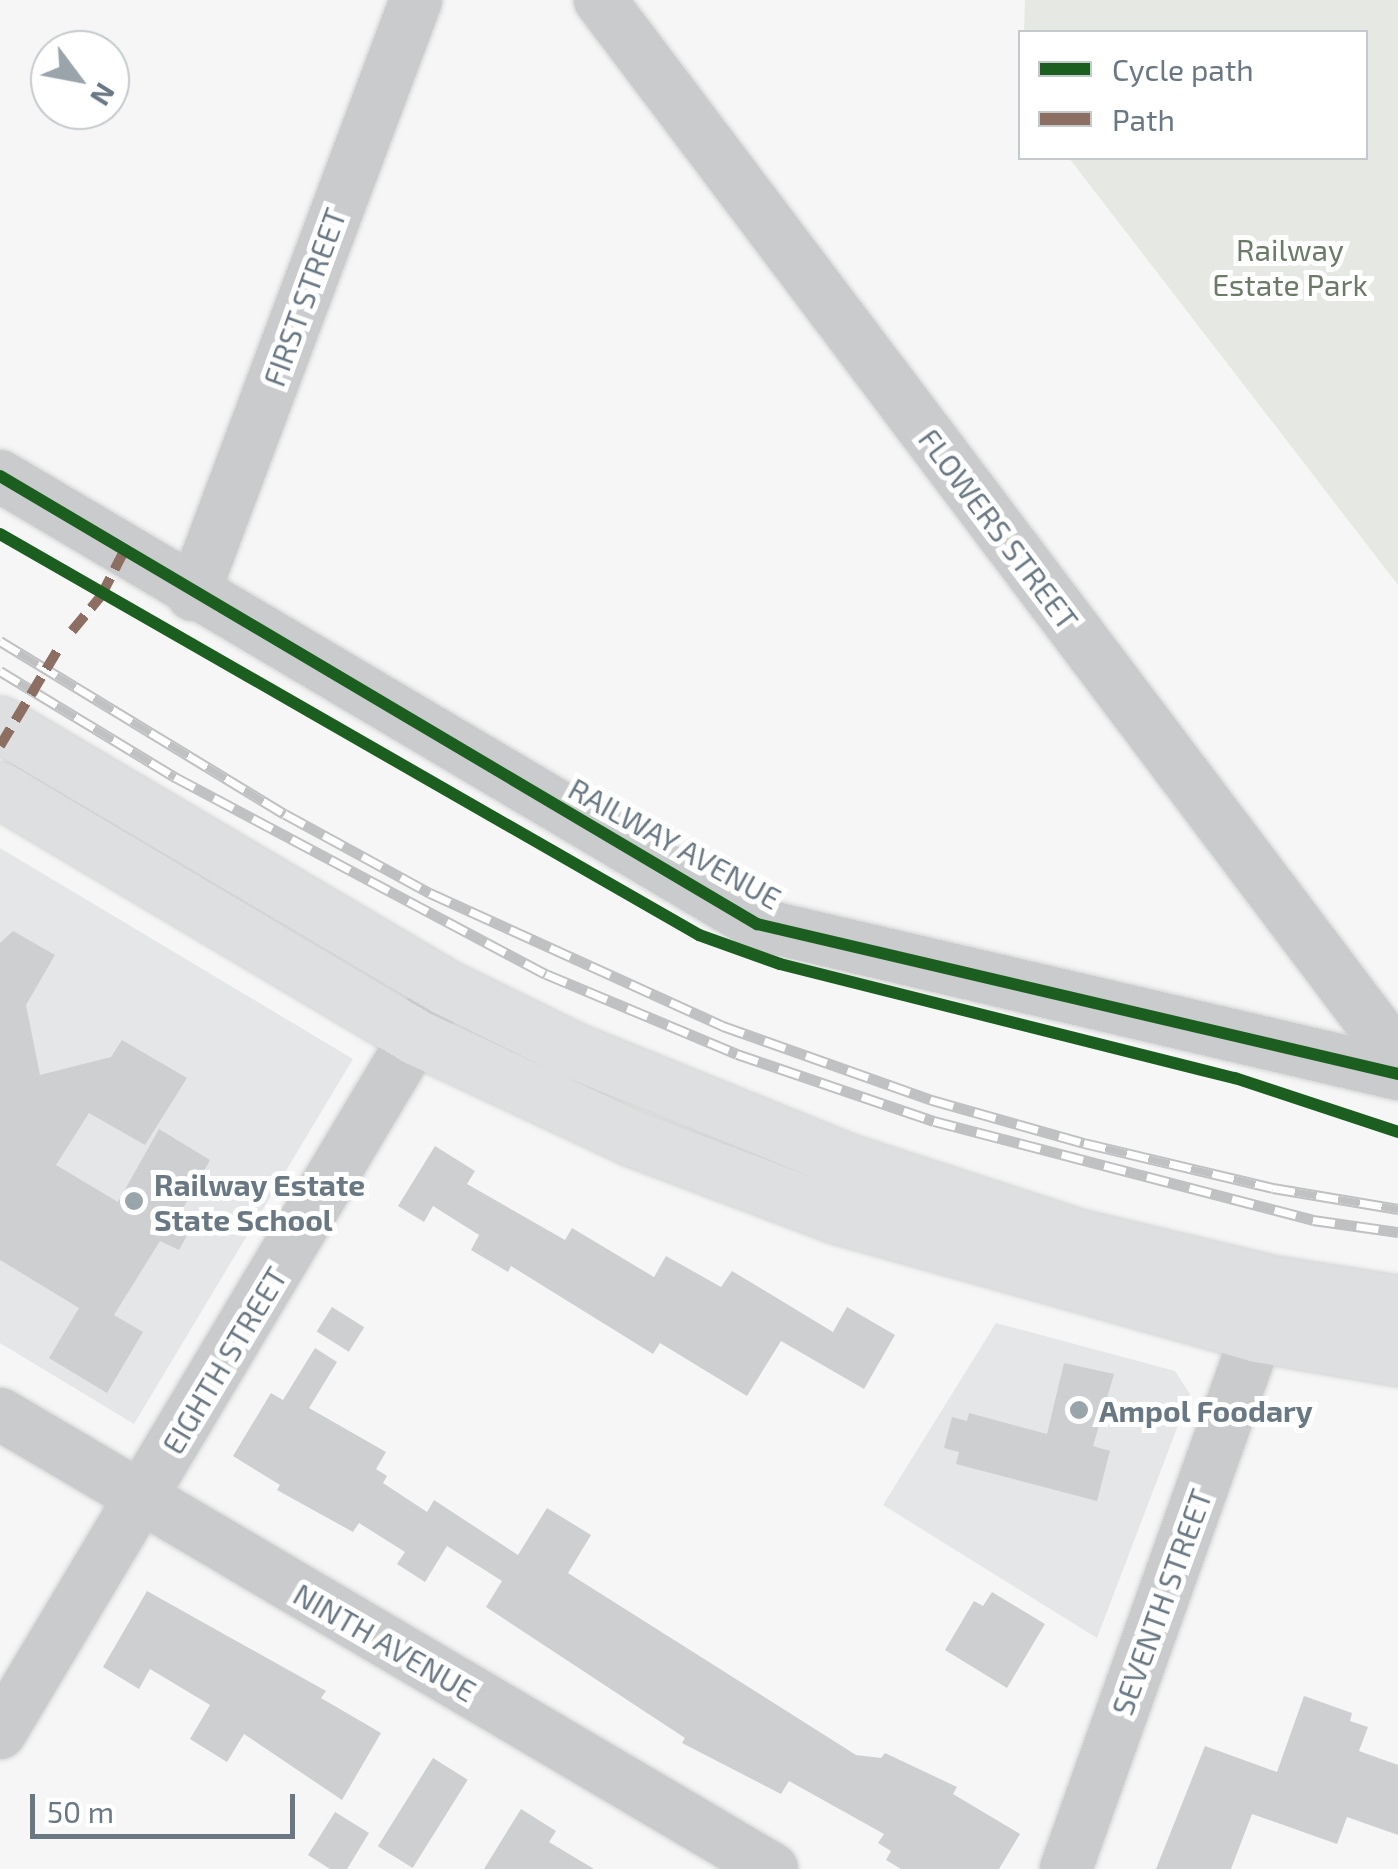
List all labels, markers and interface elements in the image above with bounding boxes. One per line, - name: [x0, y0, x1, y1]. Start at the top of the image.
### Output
- north arrow: [30, 30, 130, 130]
- legend: [1018, 30, 1368, 160]
- text: Cycle path: [1112, 51, 1254, 87]
- text: N: [84, 77, 124, 112]
- text: Path: [1112, 101, 1175, 137]
- street label: FIRST STREET: [255, 203, 353, 391]
- park label: Railway Estate Park: [1212, 231, 1368, 302]
- street label: FLOWERS STREET: [912, 421, 1086, 637]
- street label: RAILWAY AVENUE: [562, 770, 788, 916]
- place label: Railway Estate State School: [154, 1166, 366, 1236]
- marker: Railway Estate State School: [123, 1190, 145, 1212]
- street label: EIGHTH STREET: [154, 1260, 294, 1460]
- place label: Ampol Foodary: [1099, 1392, 1313, 1428]
- marker: Ampol Foodary: [1068, 1399, 1090, 1421]
- street label: SEVENTH STREET: [1103, 1484, 1219, 1720]
- street label: NINTH AVENUE: [287, 1575, 483, 1709]
- scale bar: [35, 1774, 300, 1836]
- text: 50 m: [47, 1793, 114, 1829]

